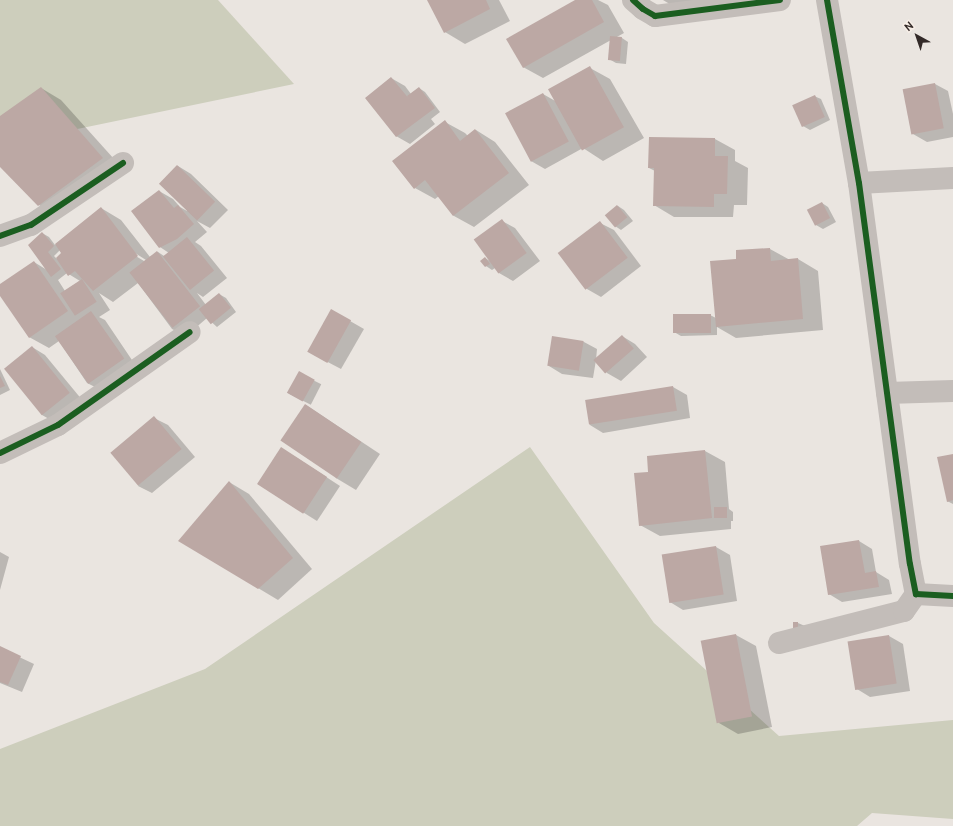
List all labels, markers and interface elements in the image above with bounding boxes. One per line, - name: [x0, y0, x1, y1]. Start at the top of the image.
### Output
- north arrow: [897, 16, 937, 56]
- text: N: [902, 19, 917, 35]

